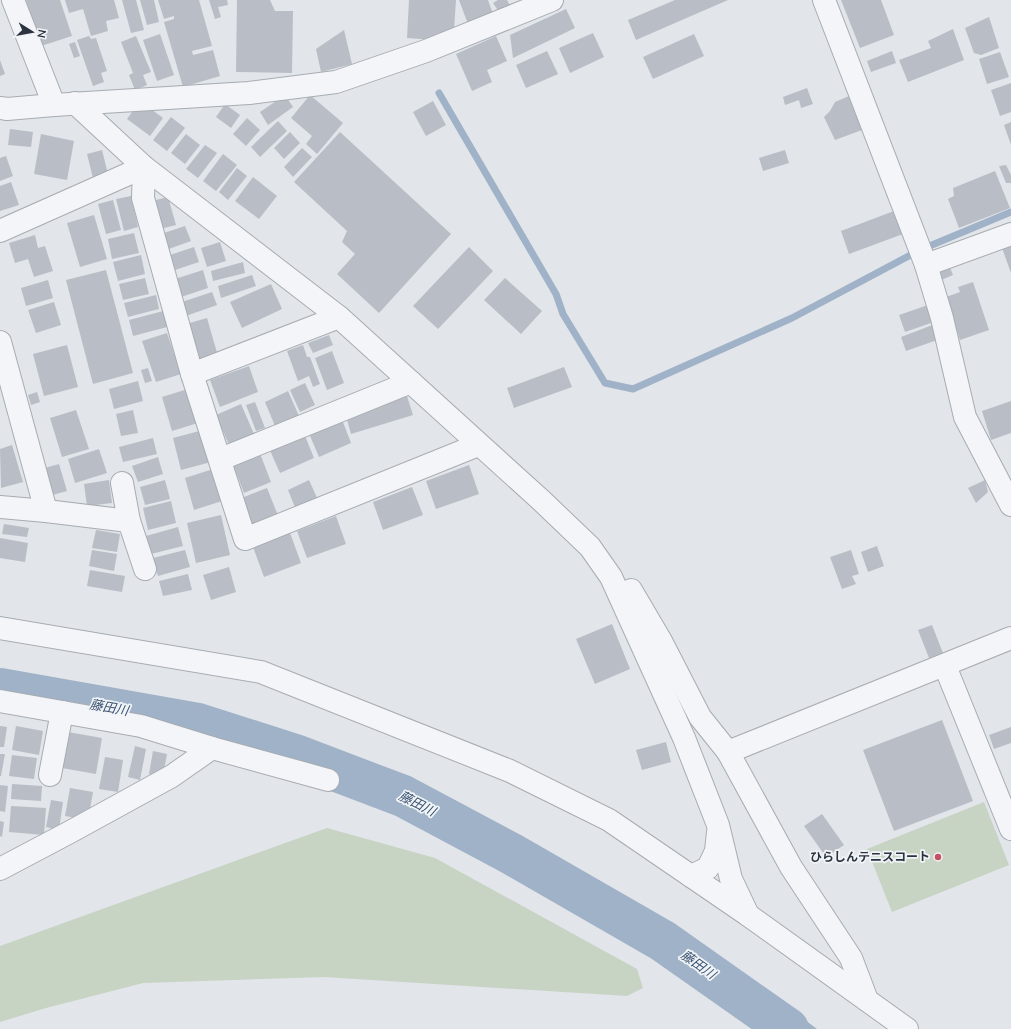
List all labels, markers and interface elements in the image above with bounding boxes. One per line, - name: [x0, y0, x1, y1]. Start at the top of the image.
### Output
- north arrow: [12, 12, 52, 52]
- text: N: [33, 28, 49, 39]
- water label: 藤田川: [88, 696, 132, 721]
- water label: 藤田川: [396, 787, 440, 822]
- place label: ひらしんテニスコート: [810, 849, 930, 865]
- marker: ひらしんテニスコート: [933, 852, 943, 862]
- water label: 藤田川: [677, 946, 721, 985]

